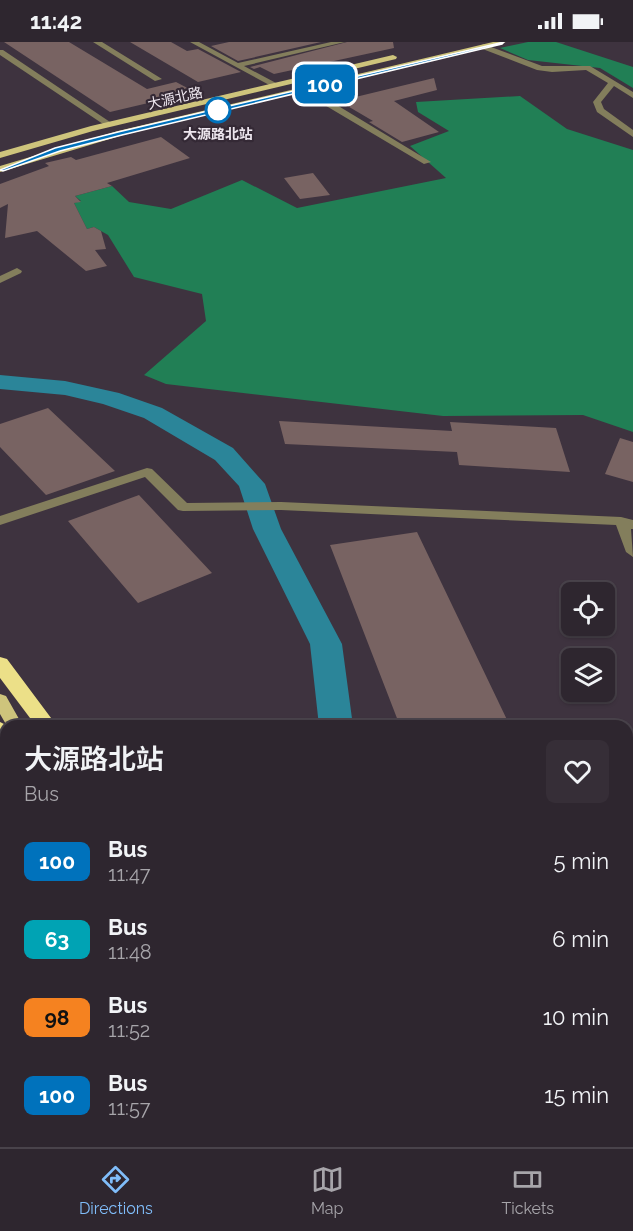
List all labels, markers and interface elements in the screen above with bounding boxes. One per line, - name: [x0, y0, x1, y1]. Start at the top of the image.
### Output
- text: 11:42: [30, 8, 82, 34]
- line badge: 100: [290, 64, 360, 104]
- text: 100: [307, 72, 343, 97]
- street label: 大源北路: [146, 84, 204, 112]
- marker: 大源路北站: [205, 97, 231, 123]
- place label: 大源路北站: [183, 126, 253, 142]
- map controls: [561, 582, 615, 702]
- button: locate: [561, 582, 615, 636]
- button: layers: [561, 648, 615, 702]
- button: heart: [546, 740, 609, 803]
- text: 大源路北站: [24, 743, 164, 776]
- text: Bus: [24, 782, 59, 806]
- text: Bus: [108, 836, 147, 862]
- text: 5 min: [554, 848, 609, 874]
- text: 100: [39, 849, 75, 874]
- text: 11:47: [108, 862, 150, 886]
- text: Bus: [108, 914, 147, 940]
- text: 6 min: [552, 926, 609, 952]
- text: 63: [45, 927, 69, 952]
- text: 11:48: [108, 940, 152, 964]
- text: Bus: [108, 992, 147, 1018]
- text: 10 min: [543, 1004, 609, 1030]
- text: 98: [44, 1005, 70, 1030]
- text: 11:52: [108, 1018, 150, 1042]
- text: Bus: [108, 1070, 147, 1096]
- text: 15 min: [544, 1082, 609, 1108]
- text: 100: [39, 1083, 75, 1108]
- text: 11:57: [108, 1096, 150, 1120]
- tab: Directions: [79, 1163, 153, 1218]
- tab: Map: [311, 1163, 344, 1218]
- tab: Tickets: [502, 1163, 554, 1218]

